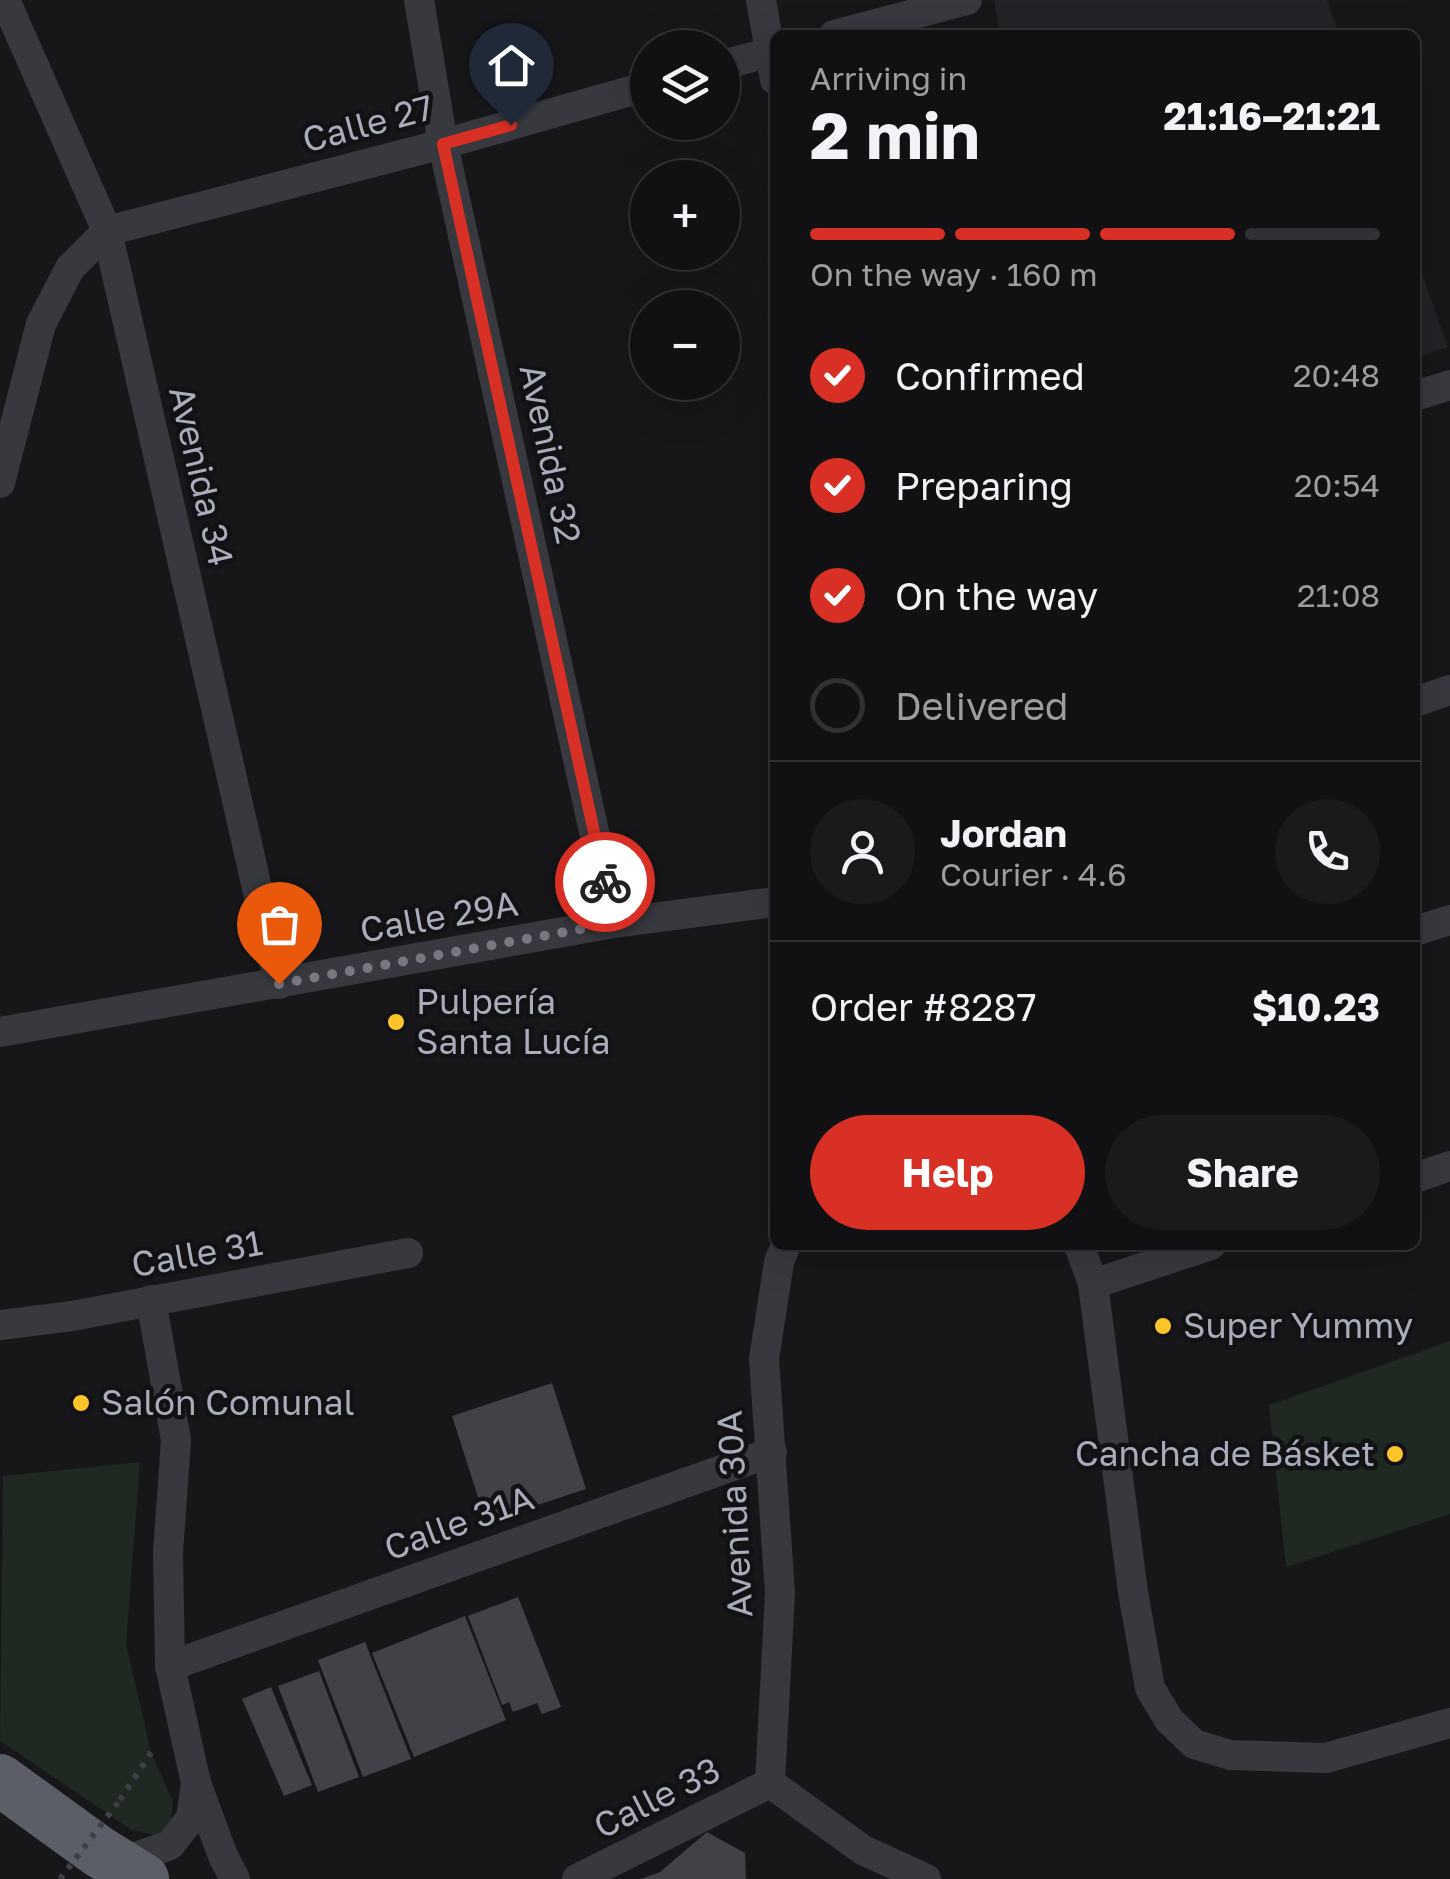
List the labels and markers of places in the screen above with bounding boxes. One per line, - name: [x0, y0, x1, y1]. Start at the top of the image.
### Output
- pin: [469, 23, 554, 126]
- pin: [237, 882, 322, 985]
- place label: Pulpería Santa Lucía: [416, 980, 611, 1062]
- marker: Pulpería Santa Lucía: [385, 1011, 407, 1033]
- place label: Super Yummy: [1183, 1304, 1413, 1346]
- marker: Super Yummy: [1152, 1315, 1174, 1337]
- place label: Salón Comunal: [101, 1381, 355, 1423]
- marker: Salón Comunal: [70, 1392, 92, 1414]
- place label: Cancha de Básket: [1075, 1432, 1375, 1474]
- marker: Cancha de Básket: [1384, 1443, 1406, 1465]

